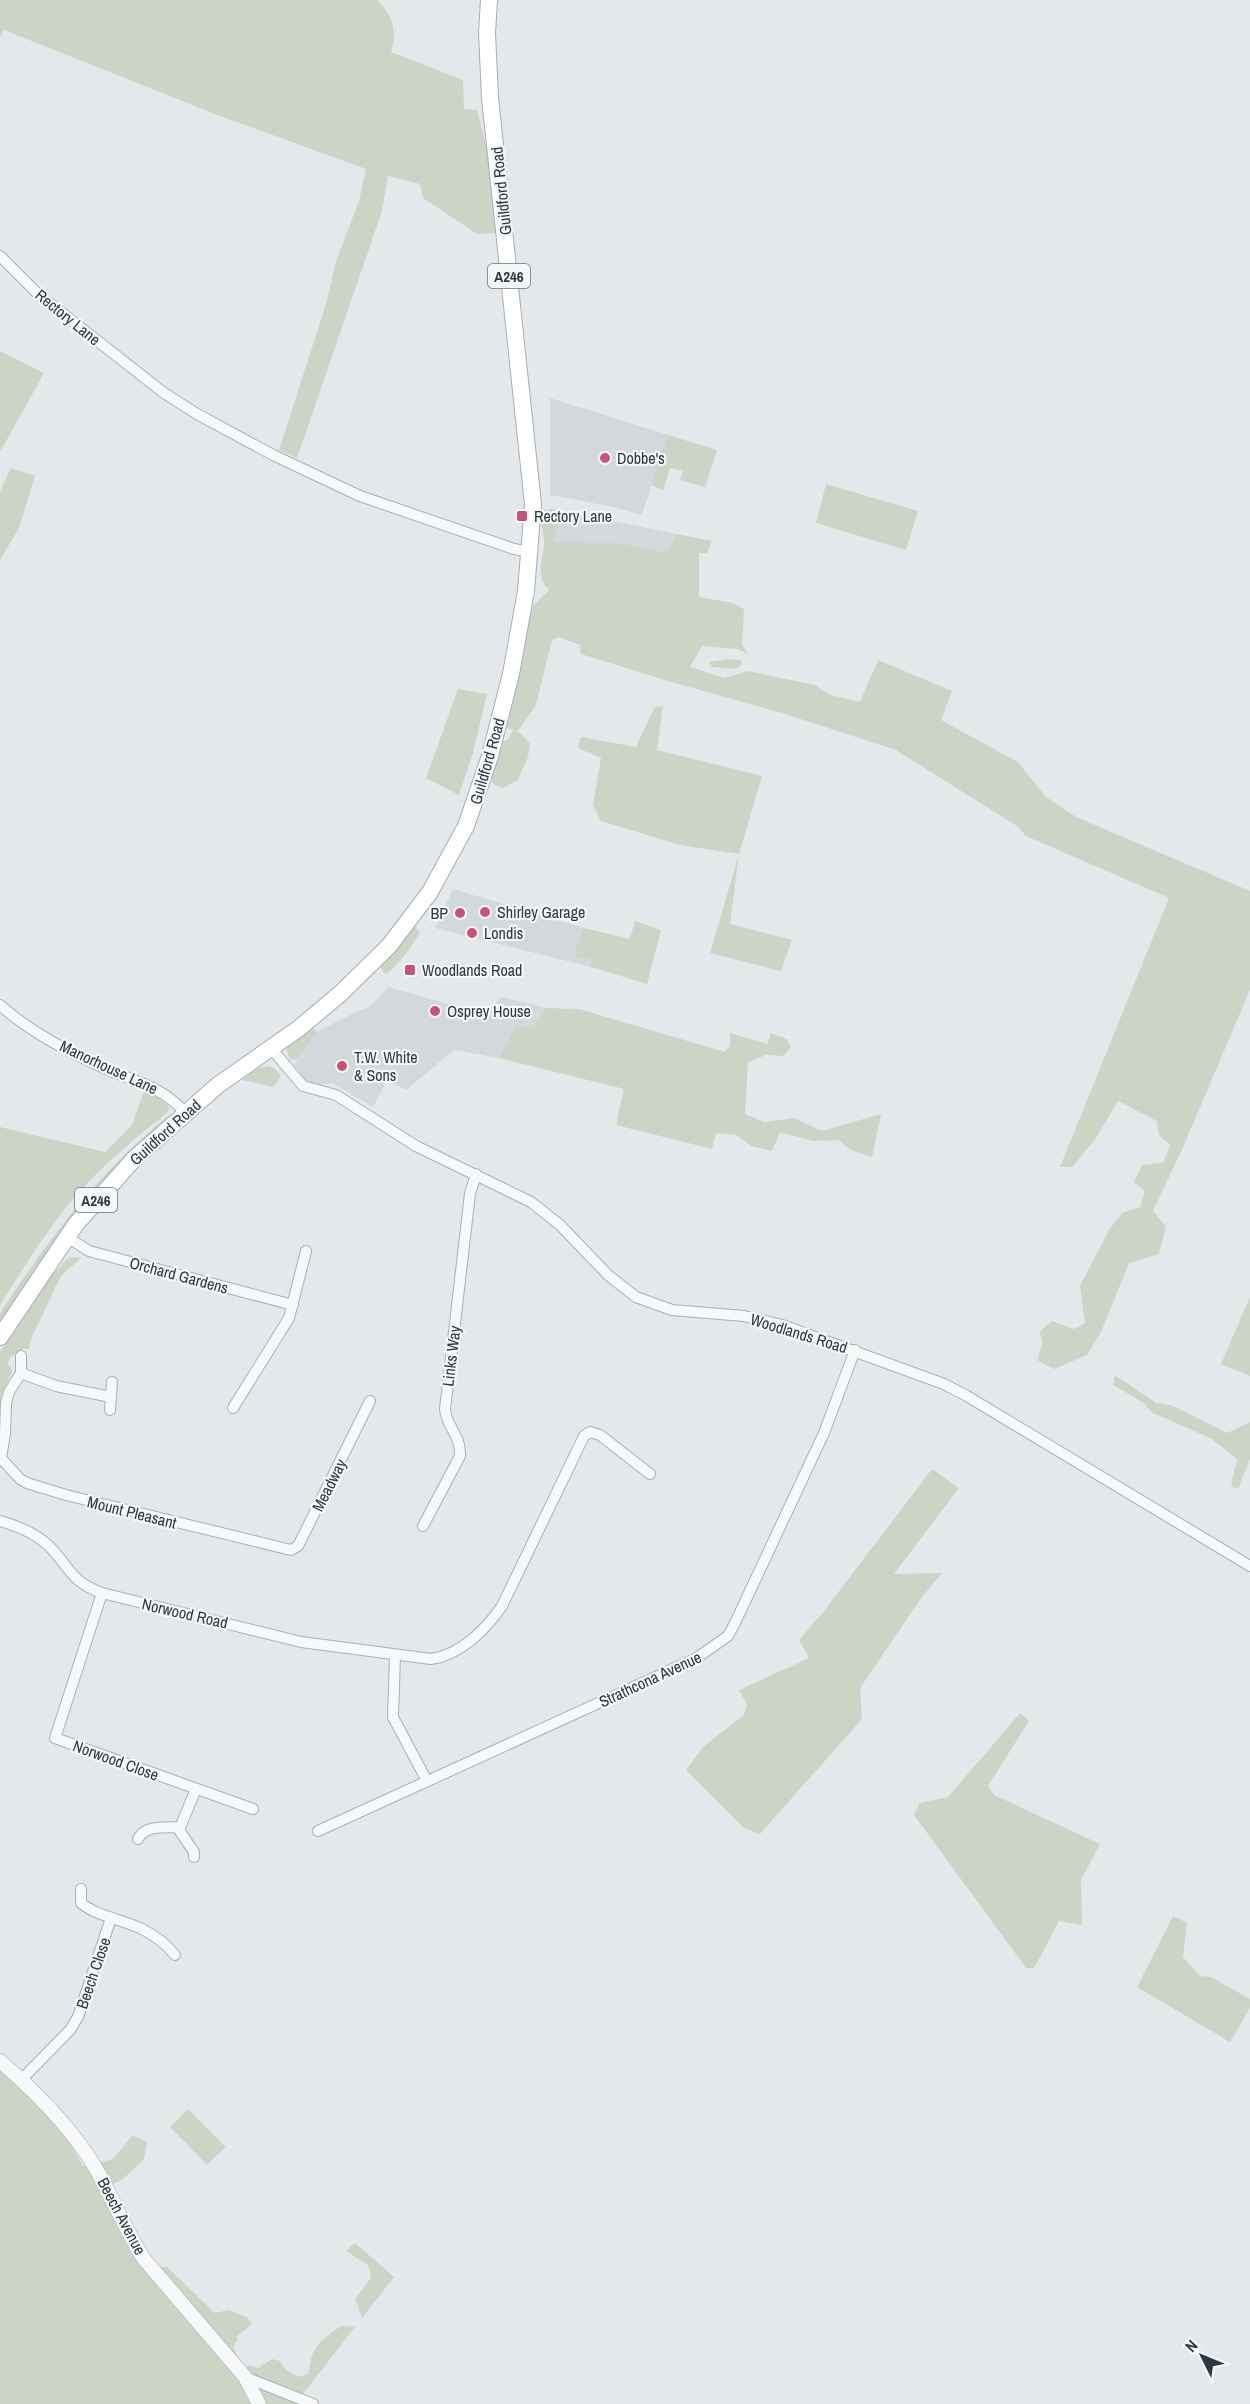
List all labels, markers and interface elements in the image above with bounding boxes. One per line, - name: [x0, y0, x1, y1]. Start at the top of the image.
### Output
- street label: Guildford Road: [485, 146, 517, 236]
- road number: A246: [488, 264, 530, 288]
- street label: Rectory Lane: [31, 284, 105, 350]
- place label: Dobbe's: [617, 447, 665, 469]
- marker: Dobbe's: [598, 451, 612, 465]
- place label: Rectory Lane: [534, 505, 612, 527]
- marker: Rectory Lane: [515, 509, 529, 523]
- street label: Guildford Road: [464, 715, 510, 807]
- place label: Shirley Garage: [497, 901, 585, 923]
- place label: BP: [430, 902, 448, 924]
- marker: Shirley Garage: [478, 905, 492, 919]
- marker: BP: [453, 906, 467, 920]
- place label: Londis: [484, 922, 523, 944]
- marker: Londis: [465, 926, 479, 940]
- place label: Woodlands Road: [422, 959, 522, 981]
- marker: Woodlands Road: [403, 963, 417, 977]
- place label: Osprey House: [447, 1000, 531, 1022]
- marker: Osprey House: [428, 1004, 442, 1018]
- street label: Manorhouse Lane: [56, 1035, 162, 1099]
- place label: T.W. White & Sons: [354, 1046, 417, 1086]
- marker: T.W. White & Sons: [335, 1059, 349, 1073]
- street label: Guildford Road: [125, 1094, 205, 1170]
- road number: A246: [75, 1188, 117, 1212]
- street label: Orchard Gardens: [127, 1251, 231, 1299]
- street label: Woodlands Road: [748, 1308, 850, 1358]
- street label: Links Way: [436, 1324, 466, 1388]
- street label: Meadway: [306, 1455, 352, 1515]
- street label: Mount Pleasant: [85, 1490, 179, 1534]
- street label: Norwood Road: [140, 1592, 230, 1634]
- street label: Strathcona Avenue: [595, 1646, 705, 1712]
- street label: Norwood Close: [70, 1734, 162, 1786]
- street label: Beech Close: [70, 1934, 116, 2012]
- street label: Beech Avenue: [92, 2174, 152, 2258]
- north arrow: [1172, 2326, 1232, 2386]
- text: N: [1180, 2335, 1202, 2357]

